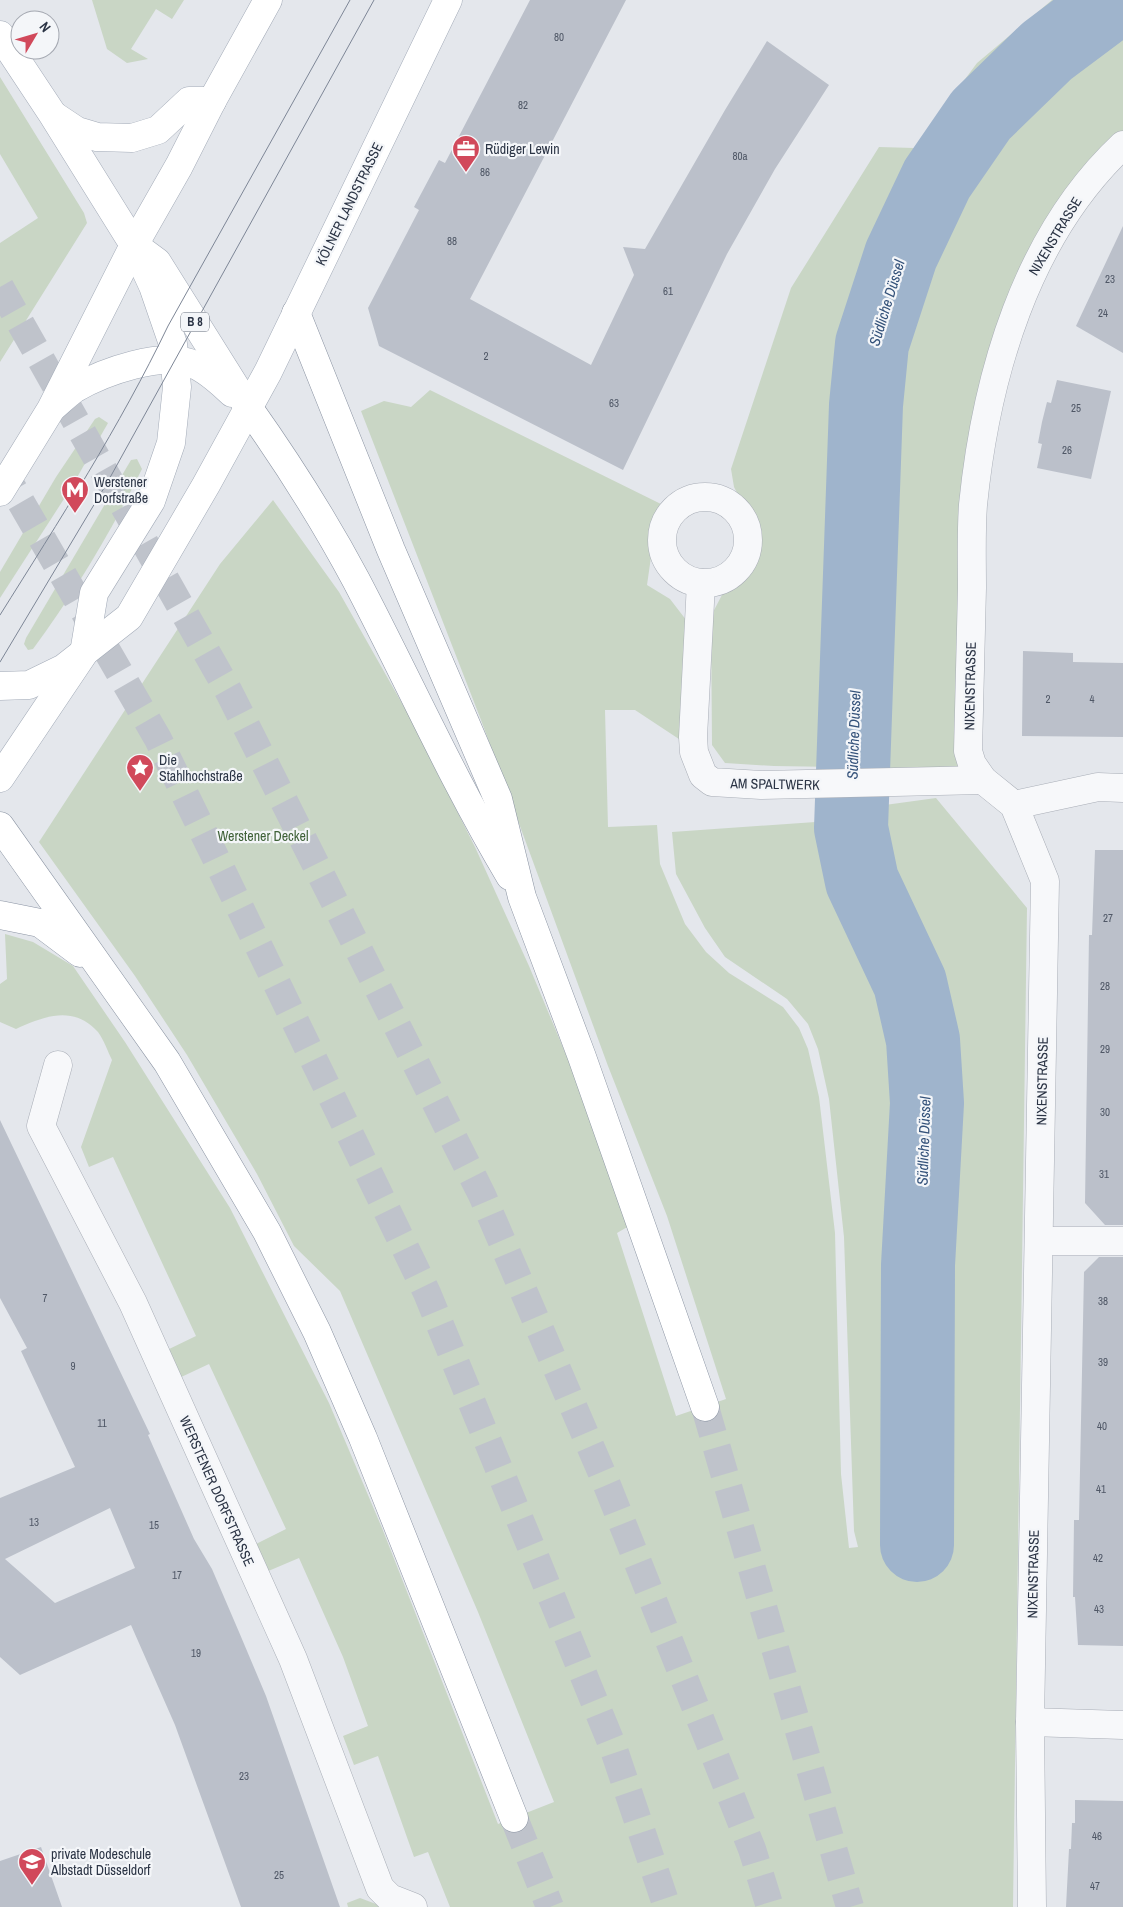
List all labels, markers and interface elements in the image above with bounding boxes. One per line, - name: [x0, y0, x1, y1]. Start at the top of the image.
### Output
- north arrow: [10, 10, 60, 60]
- text: N: [36, 18, 55, 36]
- house number: 80: [554, 30, 564, 44]
- house number: 82: [518, 98, 528, 112]
- office icon: Rüdiger Lewin: [451, 134, 481, 173]
- street label: KÖLNER LANDSTRASSE: [311, 140, 387, 268]
- place label: Rüdiger Lewin: [485, 140, 560, 158]
- house number: 80a: [732, 149, 748, 163]
- house number: 86: [480, 165, 490, 179]
- street label: NIXENSTRASSE: [1024, 193, 1086, 279]
- house number: 88: [447, 234, 457, 248]
- water label: Südliche Düssel: [863, 257, 910, 348]
- house number: 23: [1105, 272, 1115, 286]
- house number: 61: [663, 284, 673, 298]
- house number: 24: [1098, 306, 1108, 320]
- road number: B 8: [181, 313, 209, 332]
- house number: 2: [483, 349, 489, 363]
- house number: 63: [609, 396, 619, 410]
- house number: 25: [1071, 401, 1081, 415]
- house number: 26: [1062, 443, 1072, 457]
- place label: Werstener Dorfstraße: [94, 473, 148, 507]
- metro station icon: Werstener Dorfstraße: [60, 475, 90, 514]
- street label: NIXENSTRASSE: [960, 642, 980, 730]
- water label: Südliche Düssel: [841, 690, 866, 780]
- house number: 2: [1045, 692, 1051, 706]
- house number: 4: [1089, 692, 1095, 706]
- place label: Die Stahlhochstraße: [159, 751, 243, 785]
- place icon: Die Stahlhochstraße: [125, 753, 155, 792]
- street label: AM SPALTWERK: [729, 774, 820, 794]
- park label: Werstener Deckel: [217, 827, 309, 845]
- house number: 27: [1103, 911, 1113, 925]
- house number: 28: [1100, 979, 1110, 993]
- street label: NIXENSTRASSE: [1032, 1037, 1052, 1125]
- house number: 29: [1100, 1042, 1110, 1056]
- water label: Südliche Düssel: [911, 1096, 936, 1186]
- house number: 30: [1100, 1105, 1110, 1119]
- house number: 31: [1099, 1167, 1109, 1181]
- house number: 7: [42, 1291, 48, 1305]
- house number: 38: [1098, 1294, 1108, 1308]
- house number: 39: [1098, 1355, 1108, 1369]
- house number: 9: [70, 1359, 76, 1373]
- street label: WERSTENER DORFSTRASSE: [176, 1413, 258, 1569]
- house number: 11: [97, 1416, 107, 1430]
- house number: 40: [1097, 1419, 1107, 1433]
- house number: 41: [1096, 1482, 1106, 1496]
- house number: 13: [29, 1515, 39, 1529]
- house number: 15: [149, 1518, 159, 1532]
- street label: NIXENSTRASSE: [1023, 1530, 1043, 1618]
- house number: 42: [1093, 1551, 1103, 1565]
- house number: 17: [172, 1568, 182, 1582]
- house number: 43: [1094, 1602, 1104, 1616]
- house number: 19: [191, 1646, 201, 1660]
- house number: 23: [239, 1769, 249, 1783]
- house number: 46: [1092, 1829, 1102, 1843]
- place label: private Modeschule Albstadt Düsseldorf: [50, 1845, 151, 1879]
- school or university icon: private Modeschule Albstadt Düsseldorf: [17, 1847, 47, 1886]
- house number: 25: [274, 1868, 284, 1882]
- house number: 47: [1090, 1879, 1100, 1893]

